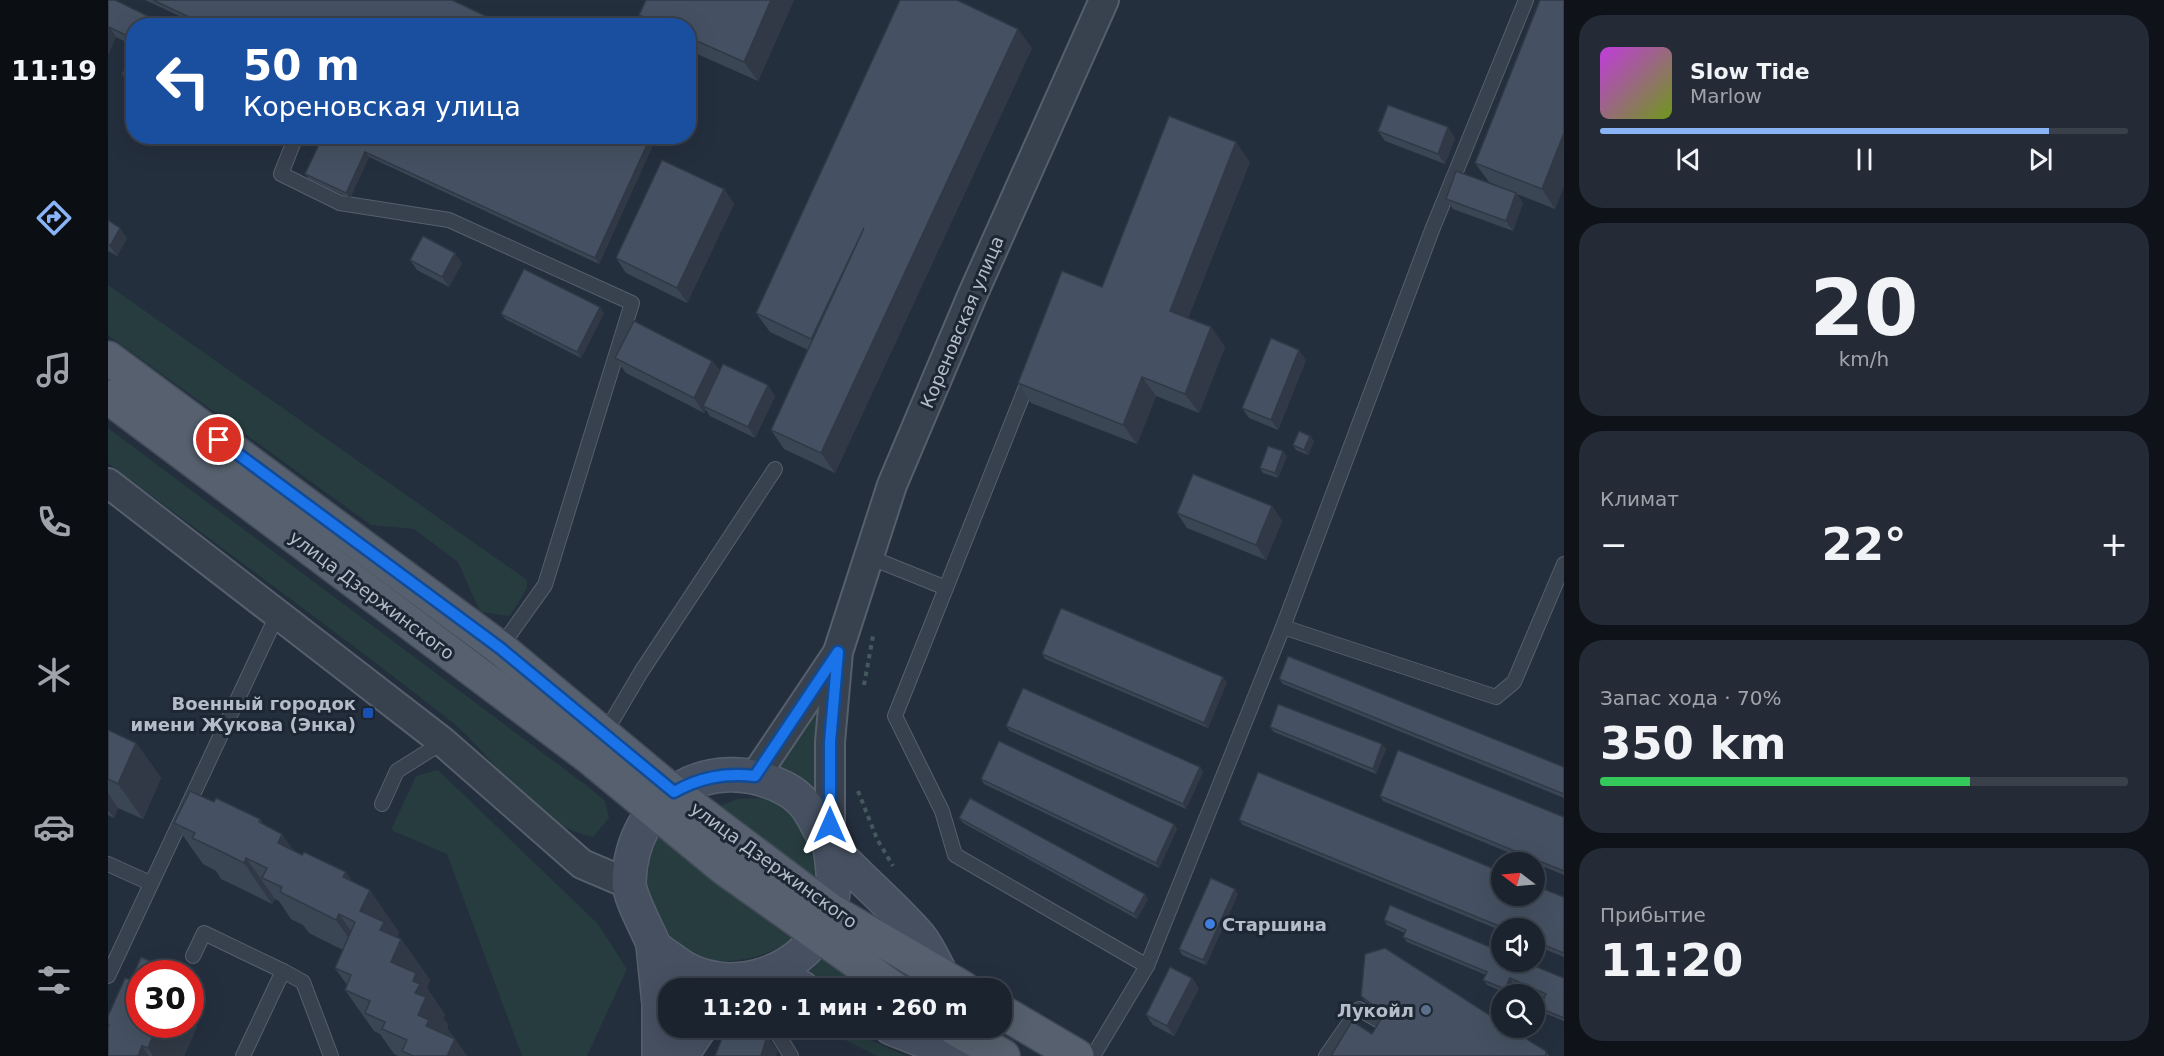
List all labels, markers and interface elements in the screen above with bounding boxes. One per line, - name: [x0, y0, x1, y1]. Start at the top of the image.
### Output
- text: 50 m: [243, 41, 360, 90]
- icon: left: [144, 42, 222, 120]
- text: 11:19: [11, 55, 97, 86]
- text: Slow Tide: [1690, 59, 1810, 84]
- text: Marlow: [1690, 84, 1762, 108]
- text: Кореновская улица: [243, 91, 521, 122]
- icon: previous: [1672, 143, 1705, 176]
- icon: pause: [1848, 143, 1881, 176]
- icon: next: [2024, 143, 2057, 176]
- icon: directions: [33, 197, 75, 239]
- street label: Кореновская улица: [916, 233, 1008, 411]
- text: 20: [1810, 263, 1918, 353]
- text: km/h: [1839, 347, 1889, 371]
- icon: music: [33, 349, 75, 391]
- pin: [193, 414, 244, 465]
- icon: arrive: [202, 423, 235, 456]
- text: Климат: [1600, 487, 1679, 511]
- icon: phone: [33, 501, 75, 543]
- text: 22°: [1821, 518, 1907, 571]
- text: −: [1600, 525, 1628, 564]
- text: +: [2100, 525, 2128, 564]
- street label: улица Дзержинского: [285, 526, 459, 664]
- icon: climate: [33, 654, 75, 696]
- text: Запас хода · 70%: [1600, 686, 1781, 710]
- place label: Военный городок имени Жукова (Энка): [131, 693, 356, 735]
- marker: Военный городок имени Жукова (Энка): [361, 706, 375, 720]
- text: 350 km: [1600, 717, 1786, 770]
- position arrow: [798, 793, 862, 857]
- street label: улица Дзержинского: [687, 797, 861, 933]
- icon: car: [33, 806, 75, 848]
- north arrow: [1491, 852, 1545, 906]
- map controls: [1491, 852, 1545, 1038]
- text: Прибытие: [1600, 903, 1706, 927]
- place label: Старшина: [1222, 914, 1327, 935]
- marker: Старшина: [1203, 917, 1217, 931]
- button: sound: [1491, 918, 1545, 972]
- text: 11:20: [1600, 934, 1743, 987]
- icon: filters: [33, 959, 75, 1001]
- speed limit sign: 30: [126, 960, 204, 1038]
- button: search: [1491, 984, 1545, 1038]
- text: 11:20 · 1 мин · 260 m: [702, 995, 968, 1020]
- place label: Лукойл: [1337, 1000, 1414, 1021]
- marker: Лукойл: [1419, 1003, 1433, 1017]

